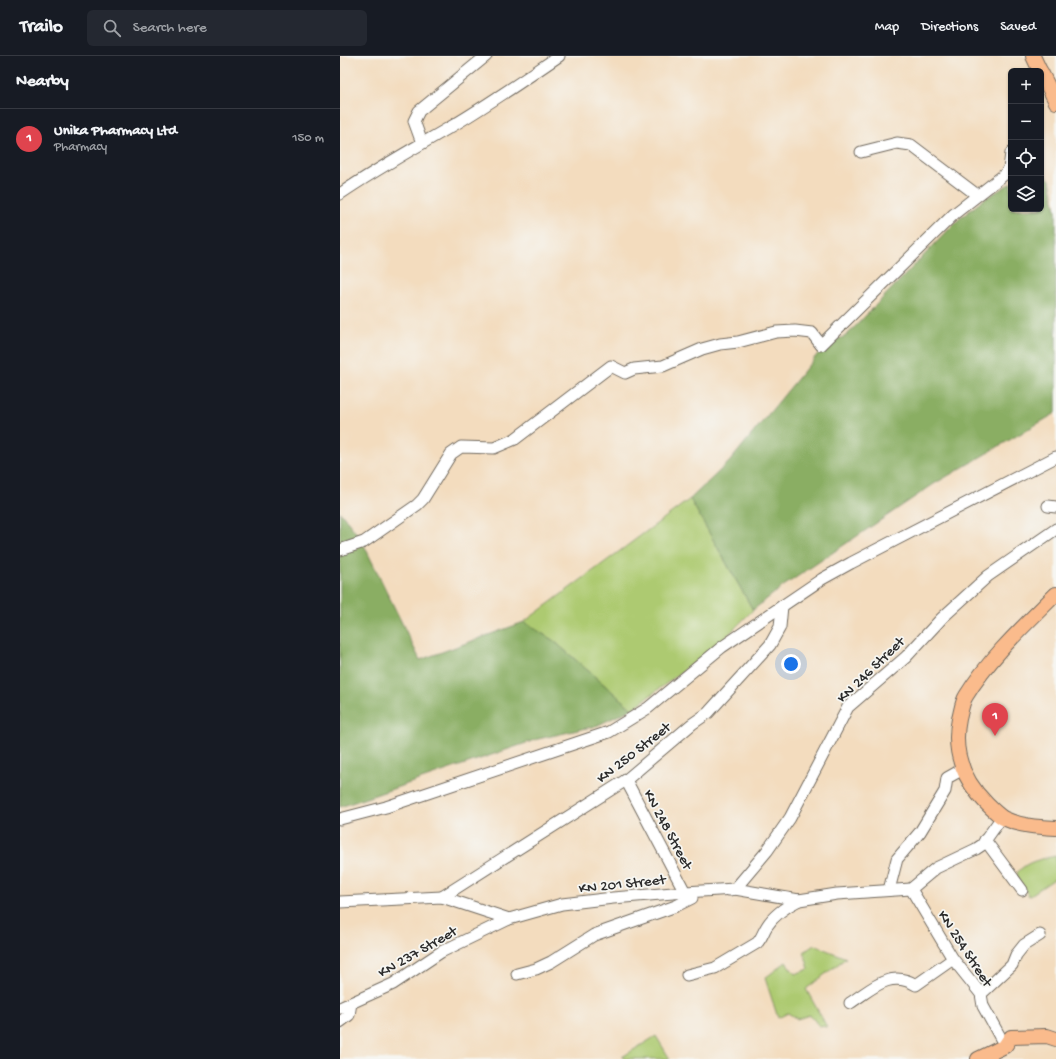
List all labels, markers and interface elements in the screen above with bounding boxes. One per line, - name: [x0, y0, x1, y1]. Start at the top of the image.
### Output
- search box: [87, 10, 367, 46]
- text: Trailo: [20, 16, 63, 39]
- icon: search: [101, 17, 123, 39]
- text: Search here: [133, 19, 207, 37]
- text: Map: [875, 19, 899, 36]
- text: Directions: [921, 19, 978, 36]
- text: Saved: [1000, 19, 1036, 36]
- map controls: [1008, 68, 1044, 212]
- button: +: [1008, 68, 1044, 104]
- text: Nearby: [16, 72, 69, 92]
- button: −: [1008, 104, 1044, 140]
- text: Unika Pharmacy Ltd: [54, 122, 177, 140]
- text: 1: [26, 131, 32, 146]
- text: 150 m: [292, 131, 324, 146]
- text: Pharmacy: [54, 140, 107, 155]
- button: locate: [1008, 140, 1044, 176]
- button: layers: [1008, 176, 1044, 212]
- street label: KN 246 Street: [834, 632, 910, 707]
- your location: [781, 654, 801, 674]
- pin: 1: [982, 703, 1008, 736]
- street label: KN 250 Street: [594, 718, 676, 788]
- street label: KN 248 Street: [639, 787, 697, 875]
- street label: KN 201 Street: [578, 871, 668, 898]
- street label: KN 254 Street: [933, 907, 997, 992]
- street label: KN 237 Street: [375, 922, 462, 983]

